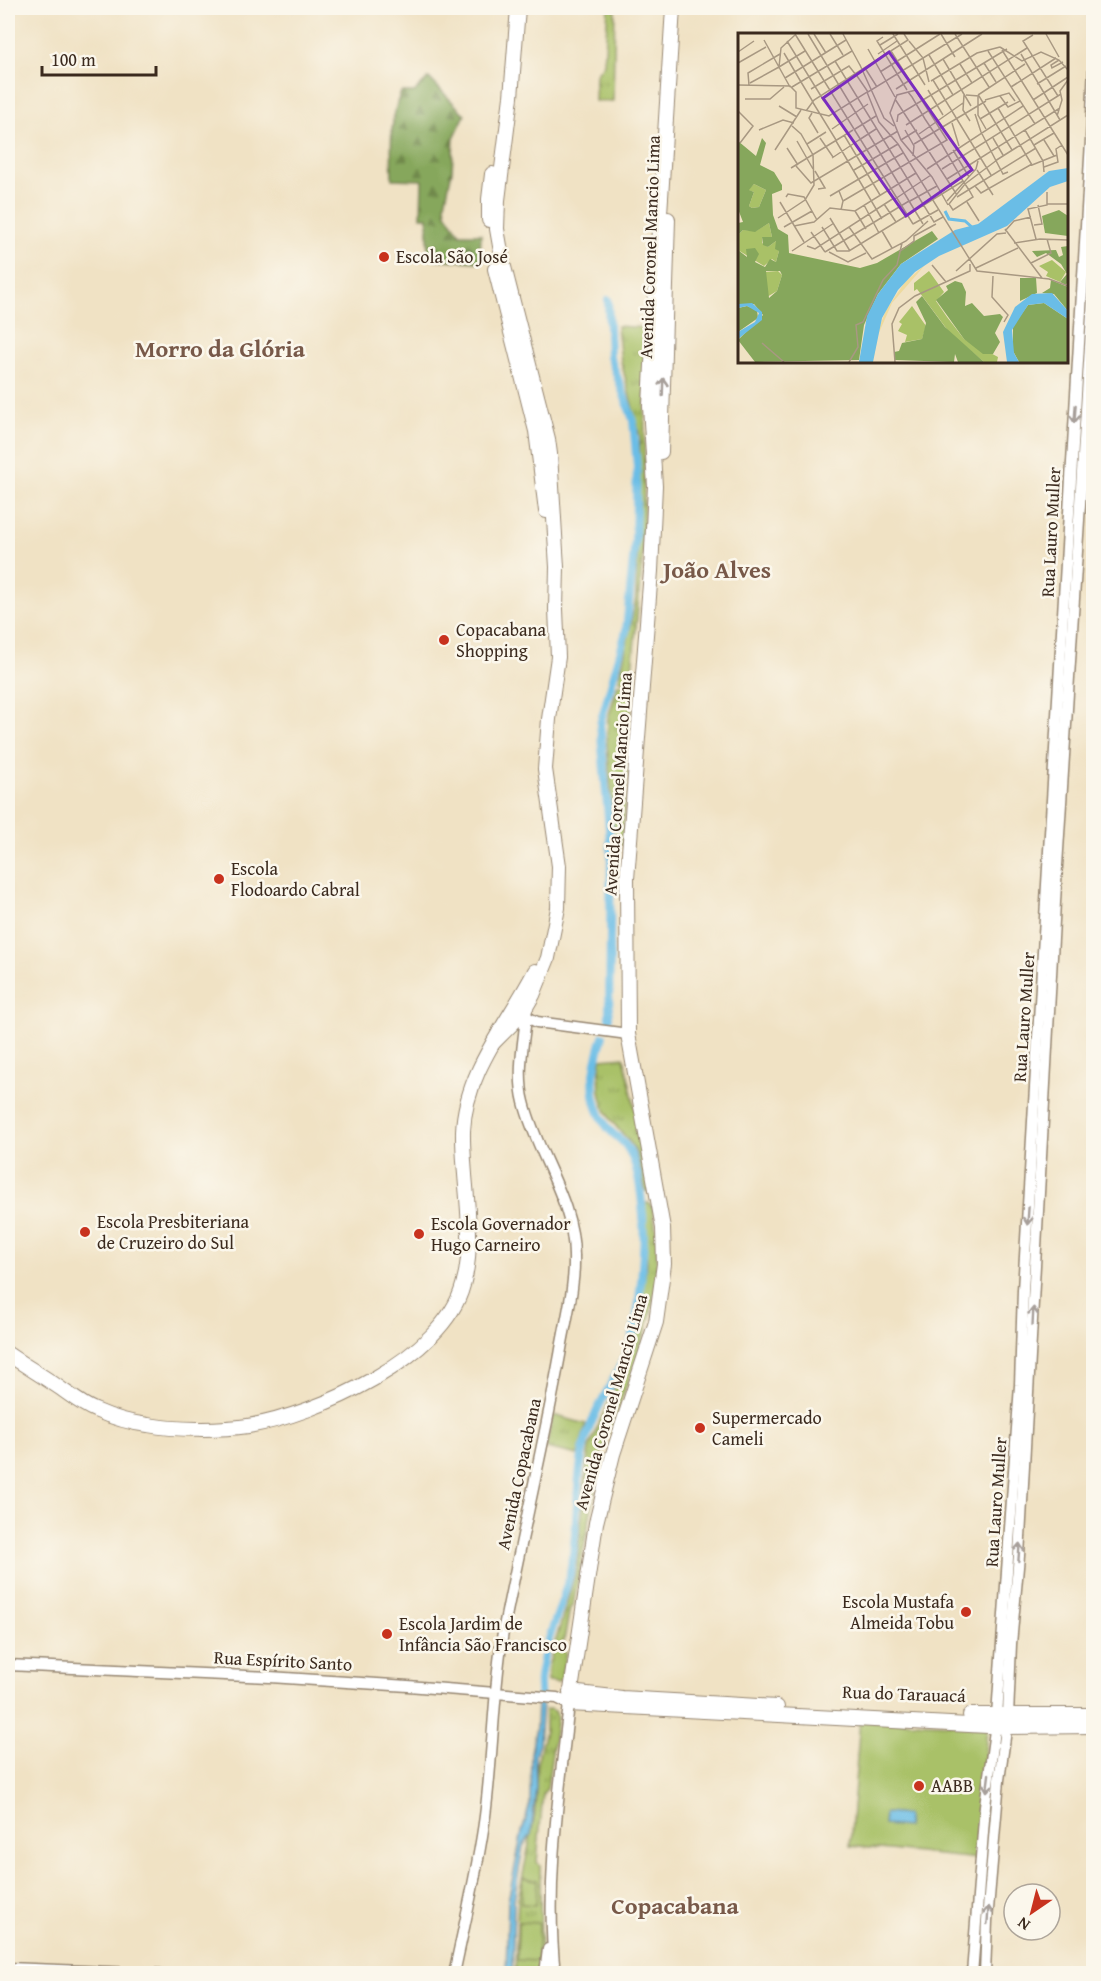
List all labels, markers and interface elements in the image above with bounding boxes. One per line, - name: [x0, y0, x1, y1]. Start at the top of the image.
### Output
- inset map: [738, 33, 1068, 363]
- scale bar: [42, 39, 156, 77]
- text: 100 m: [51, 46, 96, 73]
- street label: Avenida Coronel Mancio Lima: [632, 134, 667, 359]
- place label: Escola São José: [396, 243, 508, 270]
- marker: Escola São José: [377, 250, 391, 264]
- district label: Morro da Glória: [135, 331, 306, 366]
- one-way arrow: [657, 377, 669, 397]
- one-way arrow: [1069, 403, 1080, 423]
- street label: Rua Lauro Muller: [1034, 466, 1067, 598]
- district label: João Alves: [659, 552, 771, 587]
- place label: Copacabana Shopping: [456, 616, 547, 664]
- marker: Copacabana Shopping: [437, 633, 451, 647]
- street label: Avenida Coronel Mancio Lima: [596, 671, 639, 896]
- place label: Escola Flodoardo Cabral: [231, 855, 360, 903]
- marker: Escola Flodoardo Cabral: [212, 872, 226, 886]
- street label: Rua Lauro Muller: [1005, 950, 1042, 1083]
- one-way arrow: [1022, 1206, 1033, 1226]
- place label: Escola Presbiteriana de Cruzeiro do Sul: [97, 1208, 250, 1256]
- place label: Escola Governador Hugo Carneiro: [431, 1210, 571, 1258]
- marker: Escola Presbiteriana de Cruzeiro do Sul: [78, 1225, 92, 1239]
- marker: Escola Governador Hugo Carneiro: [412, 1227, 426, 1241]
- street label: Avenida Coronel Mancio Lima: [567, 1290, 654, 1513]
- one-way arrow: [1027, 1306, 1038, 1326]
- street label: Avenida Copacabana: [489, 1395, 548, 1552]
- place label: Supermercado Cameli: [712, 1404, 822, 1452]
- marker: Supermercado Cameli: [693, 1421, 707, 1435]
- street label: Rua Lauro Muller: [977, 1435, 1014, 1568]
- one-way arrow: [1014, 1543, 1025, 1563]
- place label: Escola Mustafa Almeida Tobu: [842, 1588, 954, 1636]
- marker: Escola Mustafa Almeida Tobu: [959, 1605, 973, 1619]
- place label: Escola Jardim de Infância São Francisco: [399, 1610, 567, 1658]
- marker: Escola Jardim de Infância São Francisco: [380, 1627, 394, 1641]
- street label: Rua Espírito Santo: [213, 1643, 353, 1678]
- street label: Rua do Tarauacá: [842, 1678, 967, 1709]
- place label: AABB: [931, 1772, 973, 1799]
- one-way arrow: [982, 1773, 993, 1793]
- marker: AABB: [912, 1779, 926, 1793]
- north arrow: [1002, 1882, 1062, 1942]
- district label: Copacabana: [611, 1888, 739, 1923]
- one-way arrow: [983, 1906, 994, 1926]
- text: N: [1012, 1911, 1035, 1937]

